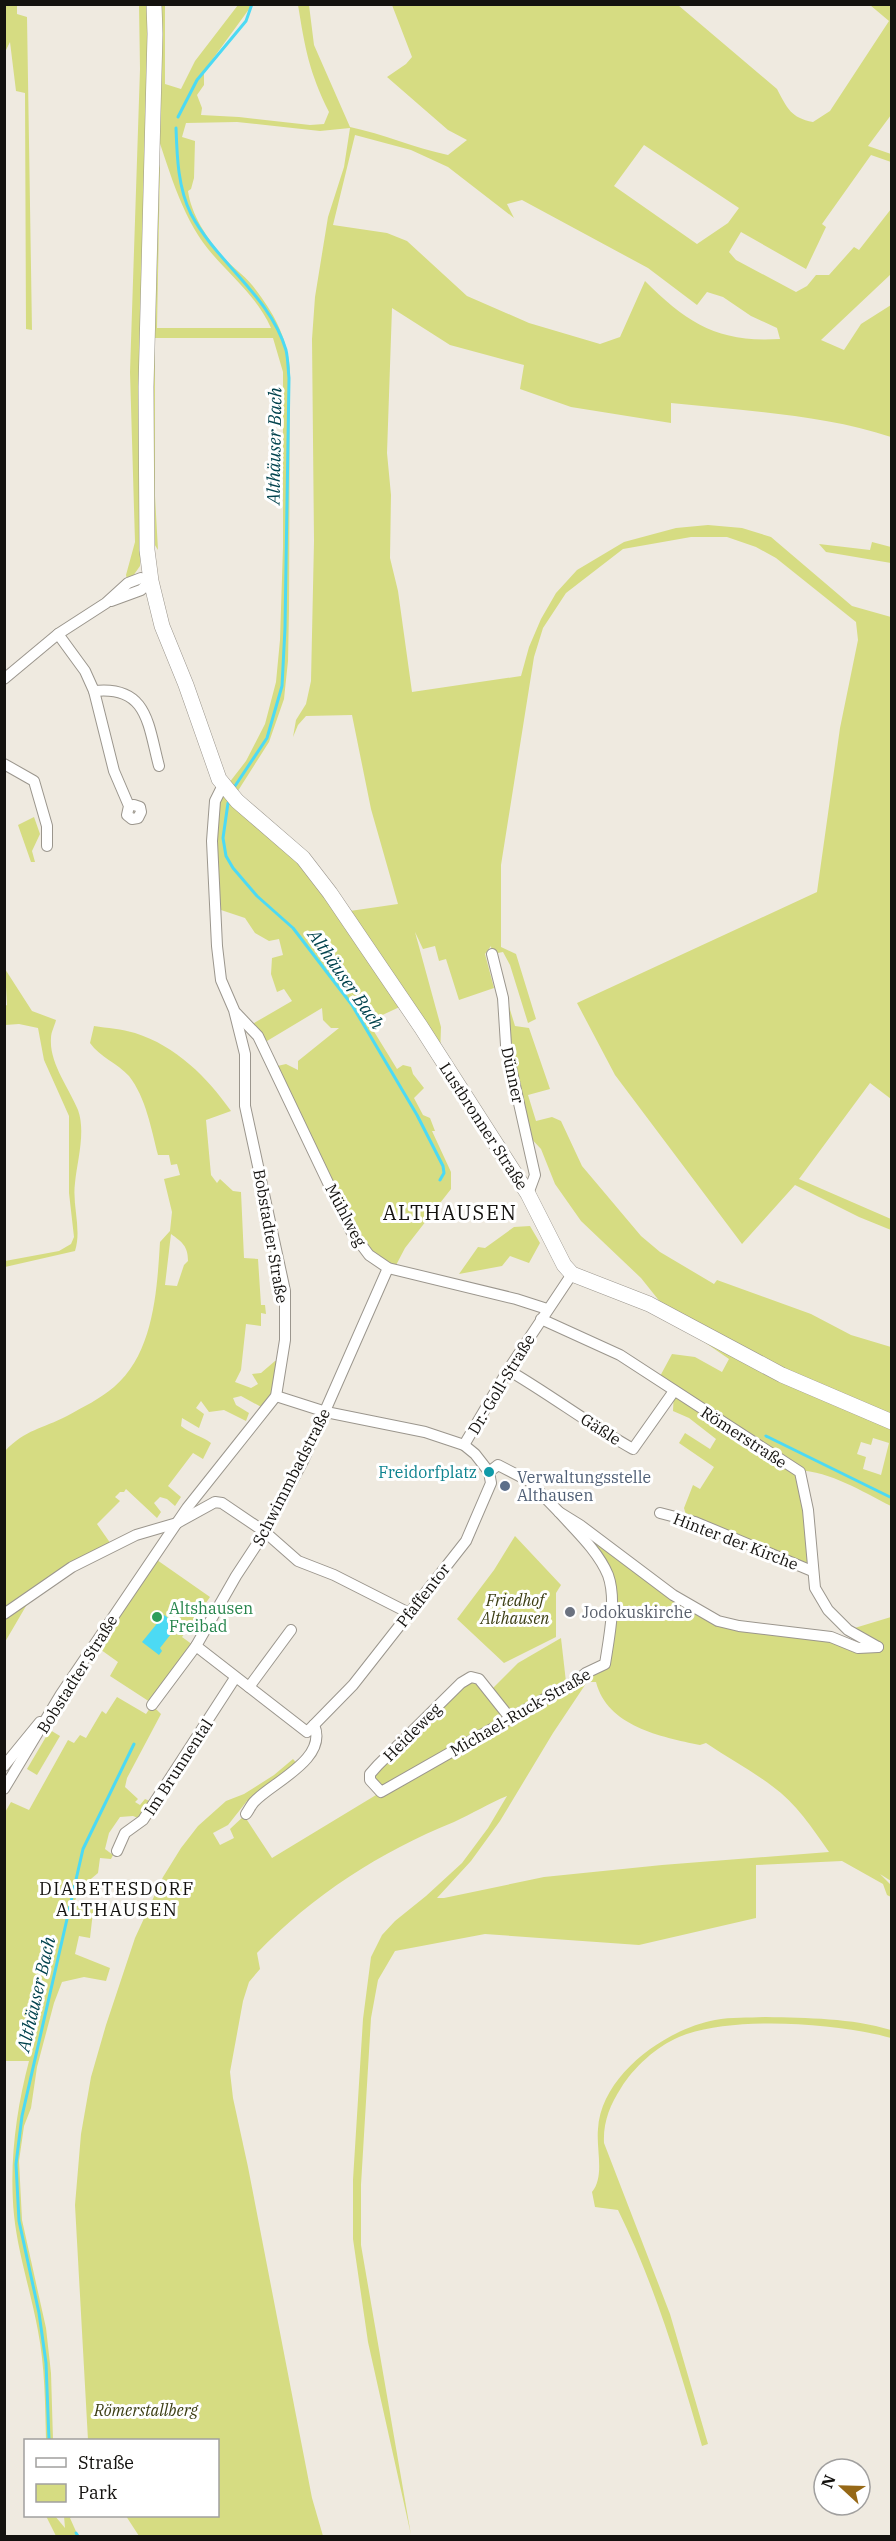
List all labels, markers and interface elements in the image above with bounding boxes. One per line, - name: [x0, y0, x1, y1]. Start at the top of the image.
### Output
- water label: Althäuser Bach: [261, 387, 287, 506]
- water label: Althäuser Bach: [302, 923, 389, 1034]
- street label: Dünner: [497, 1045, 529, 1105]
- street label: Lustbronner Straße: [435, 1059, 533, 1193]
- street label: Bobstadter Straße: [249, 1167, 293, 1305]
- street label: Mühlweg: [321, 1180, 371, 1250]
- district label: ALTHAUSEN: [383, 1199, 517, 1226]
- street label: Dr.-Goll-Straße: [463, 1330, 539, 1438]
- street label: Römerstraße: [697, 1402, 791, 1472]
- street label: Schwimmbadstraße: [248, 1405, 334, 1549]
- street label: Gäßle: [577, 1409, 625, 1449]
- place label: Freidorfplatz: [378, 1462, 477, 1482]
- marker: Freidorfplatz: [482, 1465, 496, 1479]
- place label: Verwaltungsstelle Althausen: [517, 1467, 651, 1505]
- marker: Verwaltungsstelle Althausen: [498, 1479, 512, 1493]
- street label: Hinter der Kirche: [671, 1508, 801, 1574]
- street label: Pfaffentor: [392, 1559, 454, 1631]
- park label: Friedhof Althausen: [480, 1590, 549, 1628]
- place label: Altshausen Freibad: [169, 1598, 253, 1636]
- place label: Jodokuskirche: [582, 1602, 692, 1622]
- marker: Jodokuskirche: [563, 1605, 577, 1619]
- marker: Altshausen Freibad: [150, 1610, 164, 1624]
- street label: Bobstadter Straße: [33, 1611, 121, 1737]
- street label: Michael-Ruck-Straße: [446, 1664, 594, 1760]
- street label: Heideweg: [379, 1699, 445, 1765]
- street label: Im Brunnental: [139, 1715, 217, 1819]
- district label: DIABETESDORF ALTHAUSEN: [39, 1877, 195, 1921]
- water label: Althäuser Bach: [11, 1934, 60, 2055]
- park label: Römerstallberg: [93, 2400, 198, 2420]
- legend: [24, 2439, 219, 2517]
- text: Straße: [78, 2451, 134, 2474]
- north arrow: [812, 2457, 872, 2517]
- text: N: [816, 2472, 840, 2491]
- text: Park: [78, 2481, 118, 2504]

